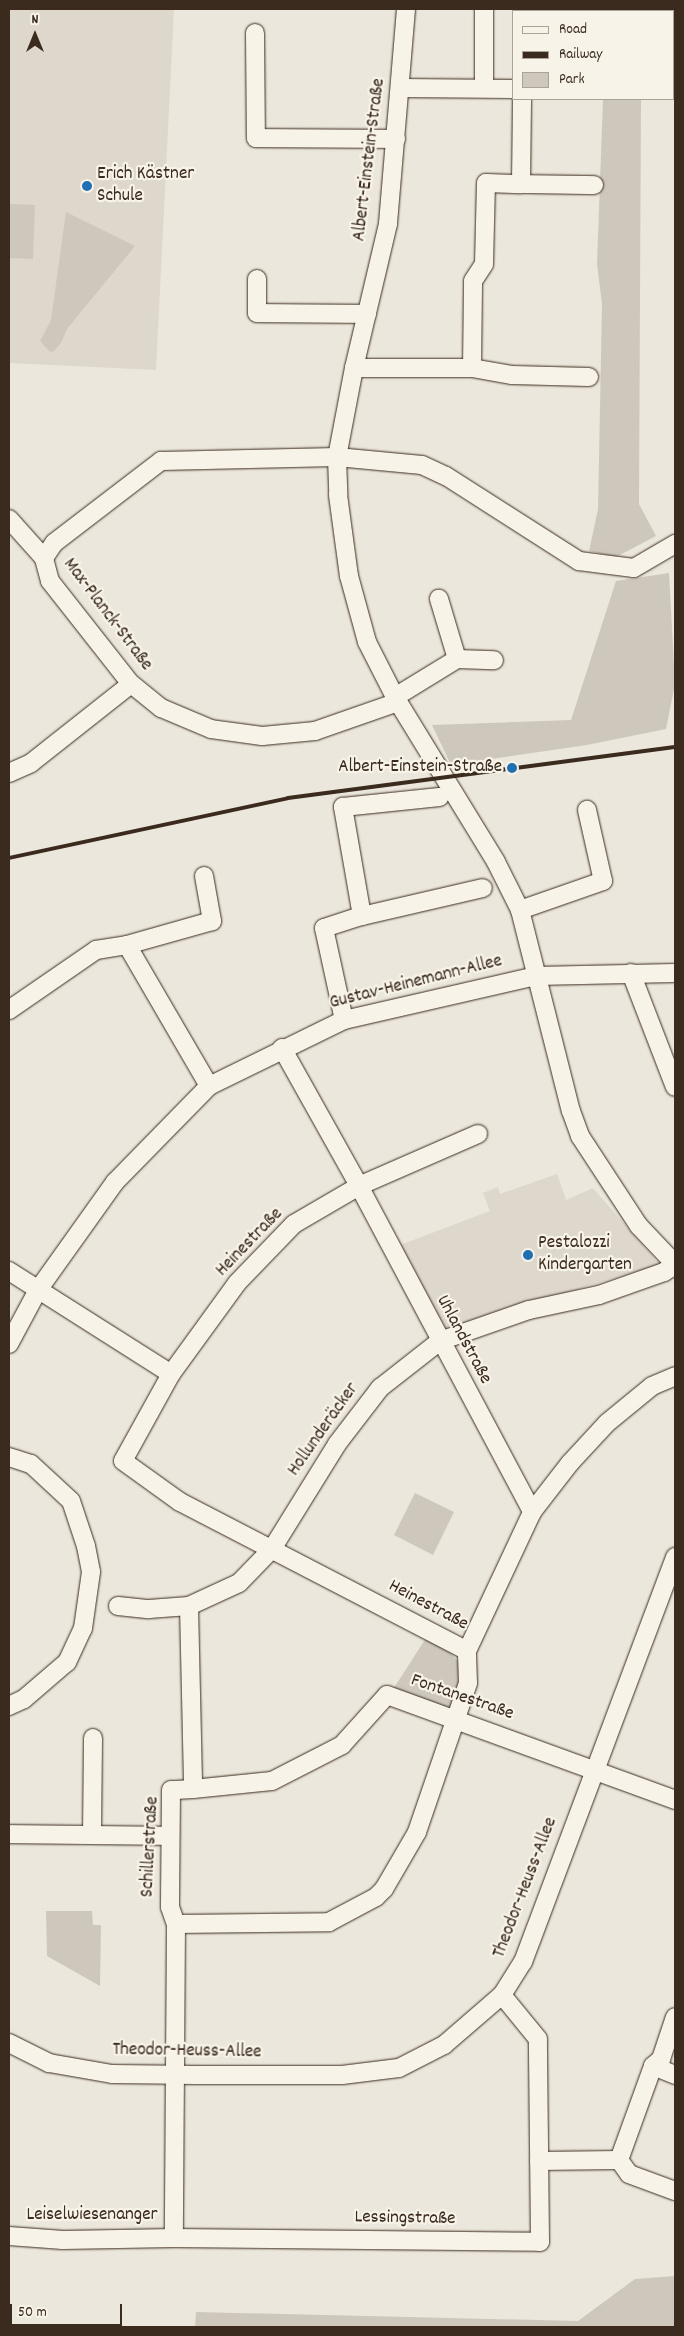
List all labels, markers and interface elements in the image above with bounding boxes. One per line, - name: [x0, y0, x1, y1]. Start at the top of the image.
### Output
- north arrow: [10, 10, 60, 60]
- text: N: [32, 10, 38, 30]
- legend: [512, 10, 674, 100]
- text: Road: [559, 19, 587, 41]
- text: Railway: [559, 44, 602, 66]
- text: Park: [559, 69, 585, 91]
- street label: Albert-Einstein-Straße: [349, 77, 391, 243]
- place label: Erich Kästner Schule: [97, 164, 194, 208]
- marker: Erich Kästner Schule: [81, 180, 93, 192]
- street label: Max-Planck-Straße: [57, 554, 157, 676]
- place label: Albert-Einstein-Straße: [338, 757, 502, 779]
- marker: Albert-Einstein-Straße: [506, 762, 518, 774]
- street label: Gustav-Heinemann-Allee: [327, 951, 505, 1015]
- street label: Heinestraße: [212, 1204, 288, 1282]
- place label: Pestalozzi Kindergarten: [538, 1233, 632, 1277]
- marker: Pestalozzi Kindergarten: [522, 1249, 534, 1261]
- street label: Uhlandstraße: [430, 1292, 496, 1388]
- street label: Hollunderäcker: [283, 1379, 365, 1481]
- street label: Heinestraße: [384, 1575, 472, 1637]
- street label: Fontanestraße: [408, 1670, 516, 1726]
- street label: Schillerstraße: [137, 1796, 165, 1898]
- street label: Theodor-Heuss-Allee: [489, 1814, 563, 1962]
- street label: Theodor-Heuss-Allee: [112, 2039, 262, 2065]
- street label: Leiselwiesenanger: [26, 2205, 158, 2227]
- street label: Lessingstraße: [354, 2207, 456, 2231]
- scale bar: [12, 2294, 125, 2326]
- text: 50 m: [18, 2302, 47, 2324]

